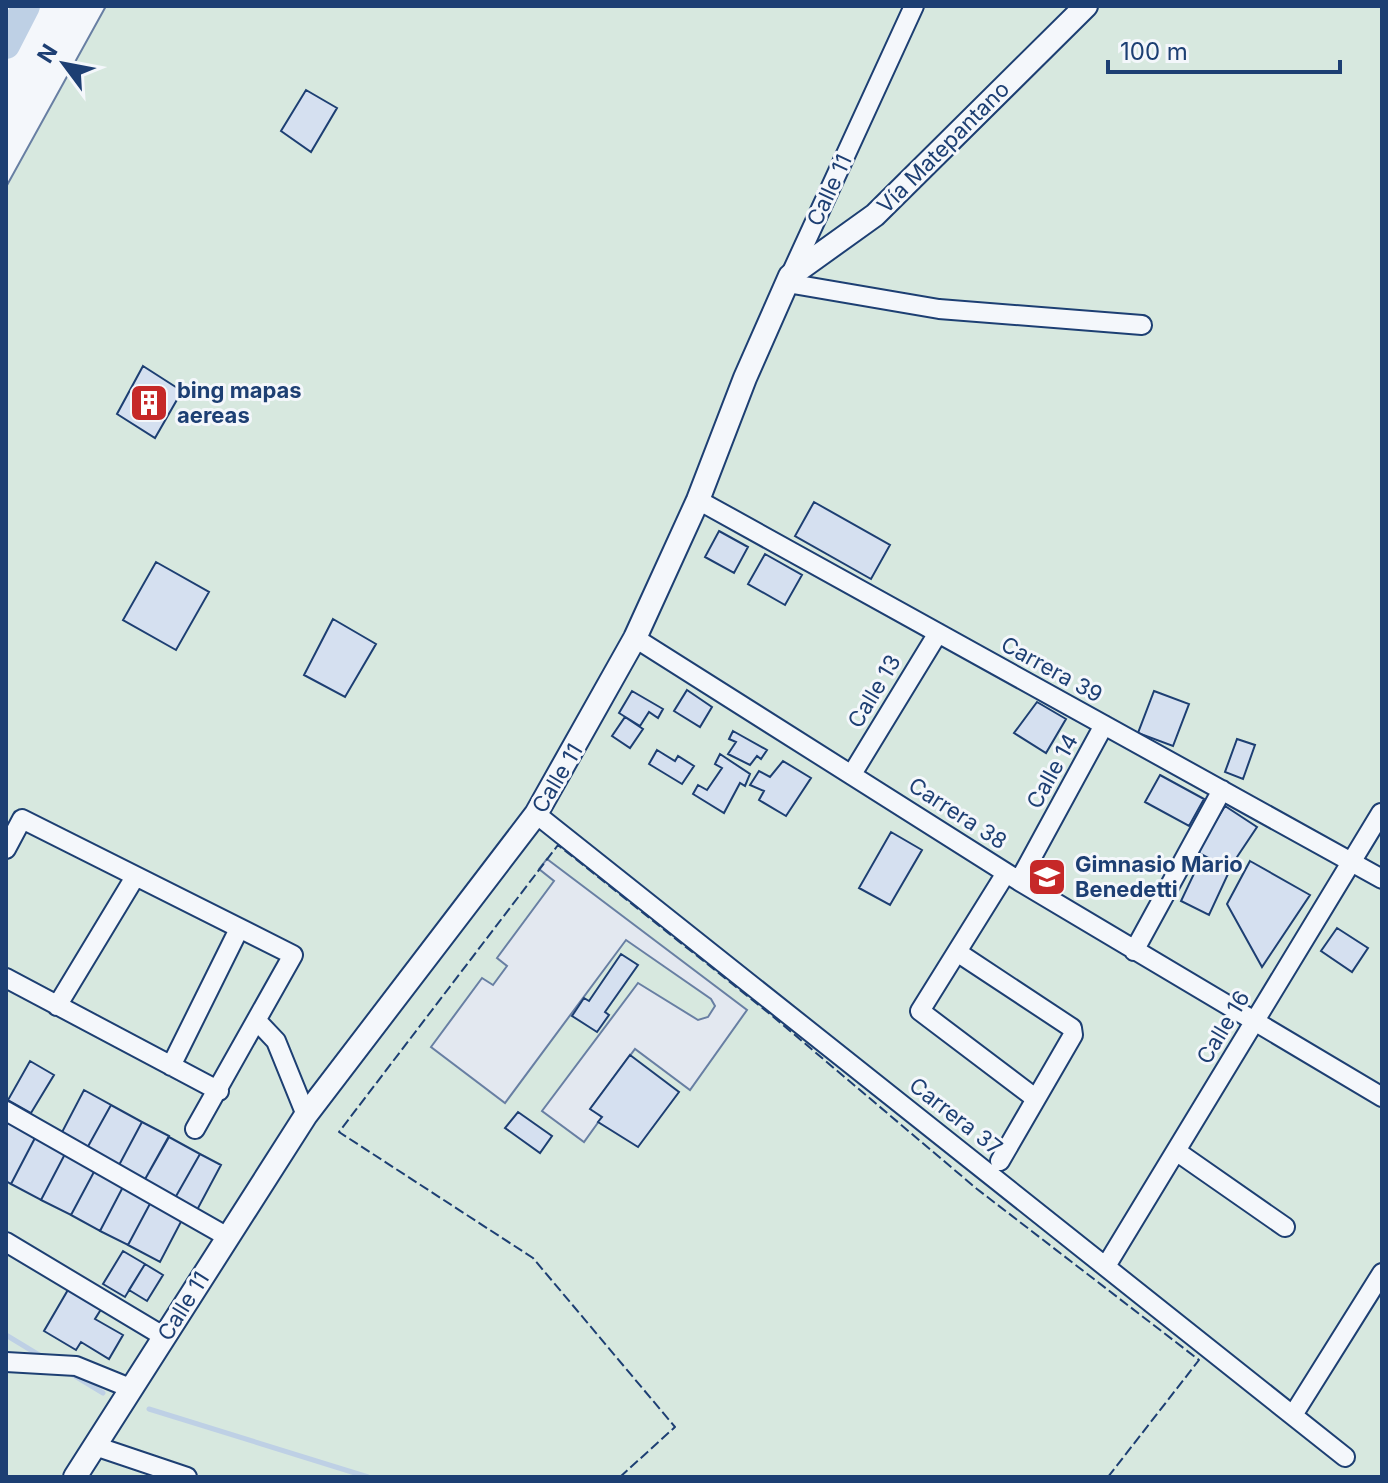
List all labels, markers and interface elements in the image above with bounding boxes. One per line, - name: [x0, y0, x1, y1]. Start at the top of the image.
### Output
- north arrow: [24, 24, 104, 104]
- scale bar: [1108, 24, 1340, 74]
- text: 100 m: [1120, 37, 1188, 66]
- text: N: [32, 39, 63, 67]
- street label: Vía Matepantano: [872, 76, 1014, 218]
- street label: Calle 11: [801, 150, 857, 230]
- place label: bing mapas aereas: [177, 377, 302, 428]
- building icon: bing mapas aereas: [128, 382, 170, 424]
- street label: Carrera 39: [997, 631, 1107, 707]
- street label: Calle 13: [842, 650, 906, 732]
- street label: Calle 14: [1021, 729, 1083, 813]
- street label: Calle 11: [526, 739, 588, 817]
- street label: Carrera 38: [904, 772, 1012, 854]
- place label: Gimnasio Mario Benedetti: [1075, 851, 1243, 902]
- school or university icon: Gimnasio Mario Benedetti: [1026, 856, 1068, 898]
- street label: Calle 16: [1191, 986, 1255, 1068]
- street label: Carrera 37: [904, 1072, 1008, 1160]
- street label: Calle 11: [152, 1267, 214, 1345]

